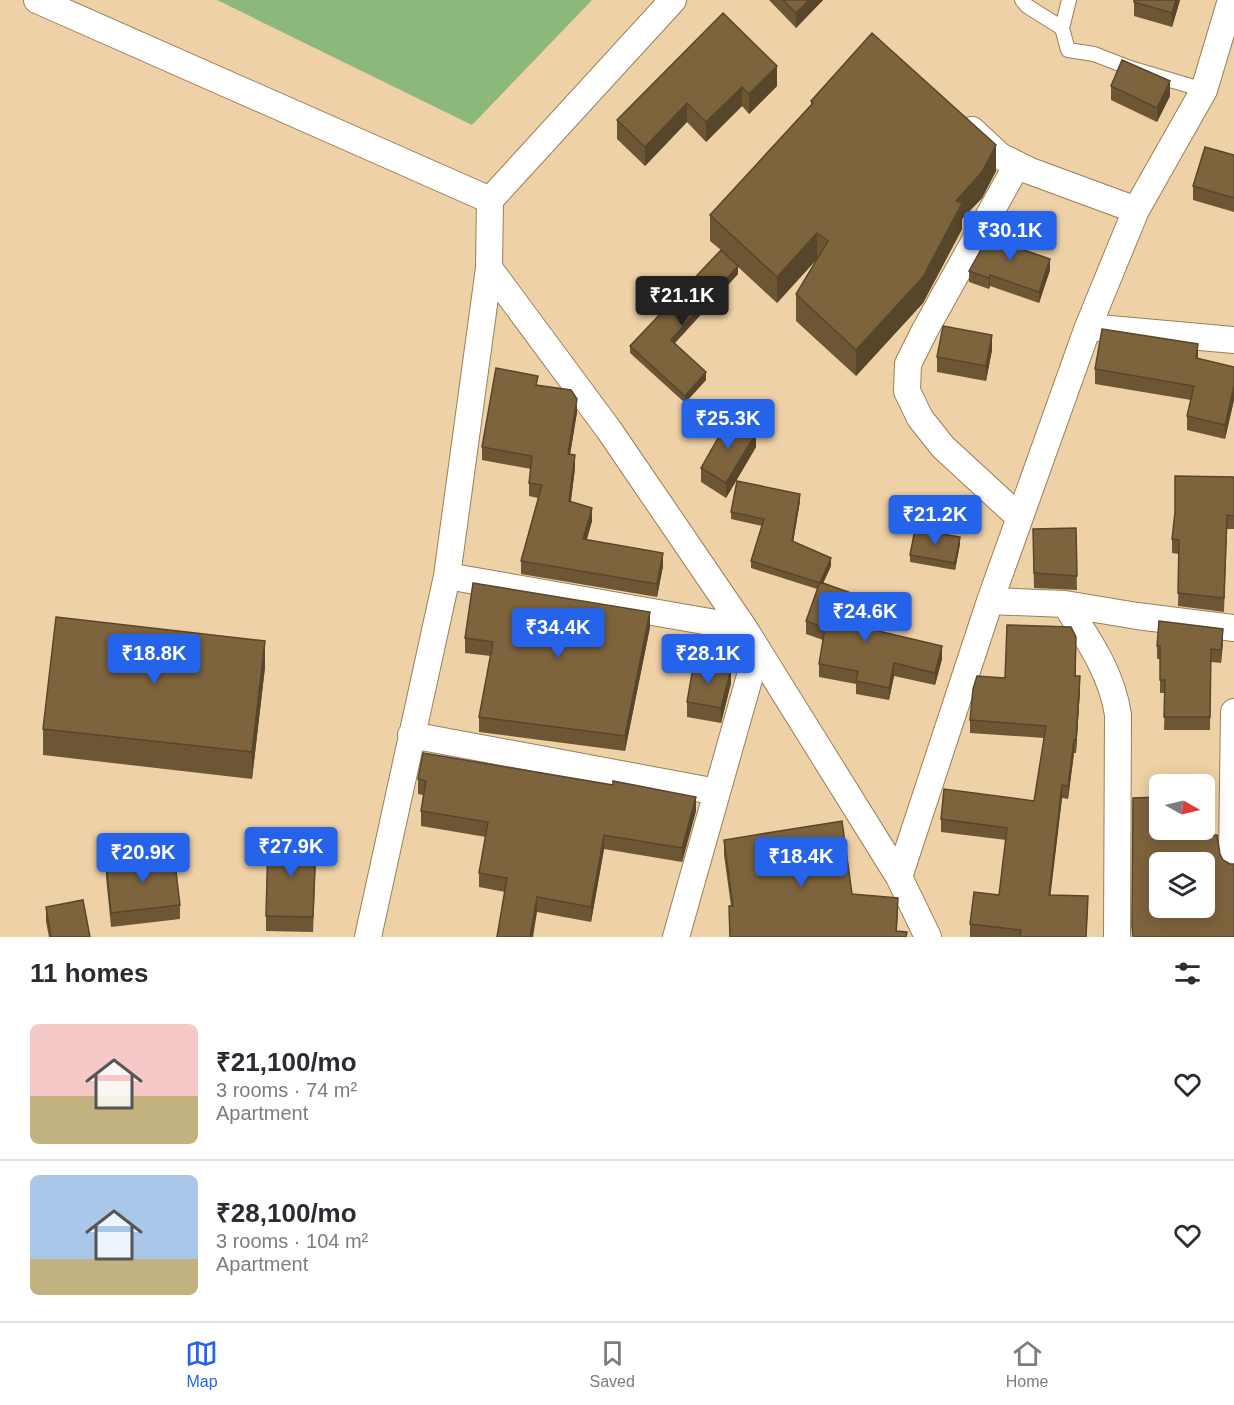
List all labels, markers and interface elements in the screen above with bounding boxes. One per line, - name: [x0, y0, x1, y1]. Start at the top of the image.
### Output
- pin: ₹30.1K: [961, 211, 1059, 262]
- text: ₹30.1K: [978, 219, 1042, 241]
- pin: ₹21.1K: [633, 276, 731, 327]
- text: ₹21.1K: [650, 284, 714, 306]
- pin: ₹25.3K: [679, 399, 777, 450]
- text: ₹25.3K: [696, 407, 760, 429]
- pin: ₹21.2K: [886, 495, 984, 546]
- text: ₹21.2K: [903, 503, 967, 525]
- pin: ₹24.6K: [816, 592, 914, 643]
- text: ₹24.6K: [833, 600, 897, 622]
- pin: ₹34.4K: [509, 608, 607, 659]
- text: ₹34.4K: [526, 616, 590, 638]
- pin: ₹18.8K: [105, 634, 203, 685]
- pin: ₹28.1K: [659, 634, 757, 685]
- text: ₹18.8K: [122, 642, 186, 664]
- text: ₹28.1K: [676, 642, 740, 664]
- north arrow: [1149, 774, 1215, 840]
- map controls: [1149, 774, 1215, 918]
- pin: ₹27.9K: [242, 827, 340, 878]
- pin: ₹20.9K: [94, 833, 192, 884]
- text: ₹27.9K: [259, 835, 323, 857]
- pin: ₹18.4K: [752, 837, 850, 888]
- text: ₹20.9K: [111, 841, 175, 863]
- text: ₹18.4K: [769, 845, 833, 867]
- button: layers: [1149, 852, 1215, 918]
- icon: filters: [1171, 957, 1204, 990]
- text: 11 homes: [30, 958, 149, 988]
- text: ₹21,100/mo: [216, 1047, 357, 1077]
- icon: home: [78, 1048, 150, 1120]
- icon: heart: [1171, 1068, 1204, 1101]
- text: 3 rooms · 74 m²: [216, 1079, 357, 1101]
- text: Apartment: [216, 1102, 308, 1124]
- text: ₹28,100/mo: [216, 1198, 357, 1228]
- icon: home: [78, 1199, 150, 1271]
- icon: heart: [1171, 1219, 1204, 1252]
- text: 3 rooms · 104 m²: [216, 1230, 368, 1252]
- text: Apartment: [216, 1253, 308, 1275]
- tab: Map: [185, 1337, 218, 1391]
- tab: Saved: [589, 1337, 635, 1391]
- tab: Home: [1006, 1337, 1048, 1391]

